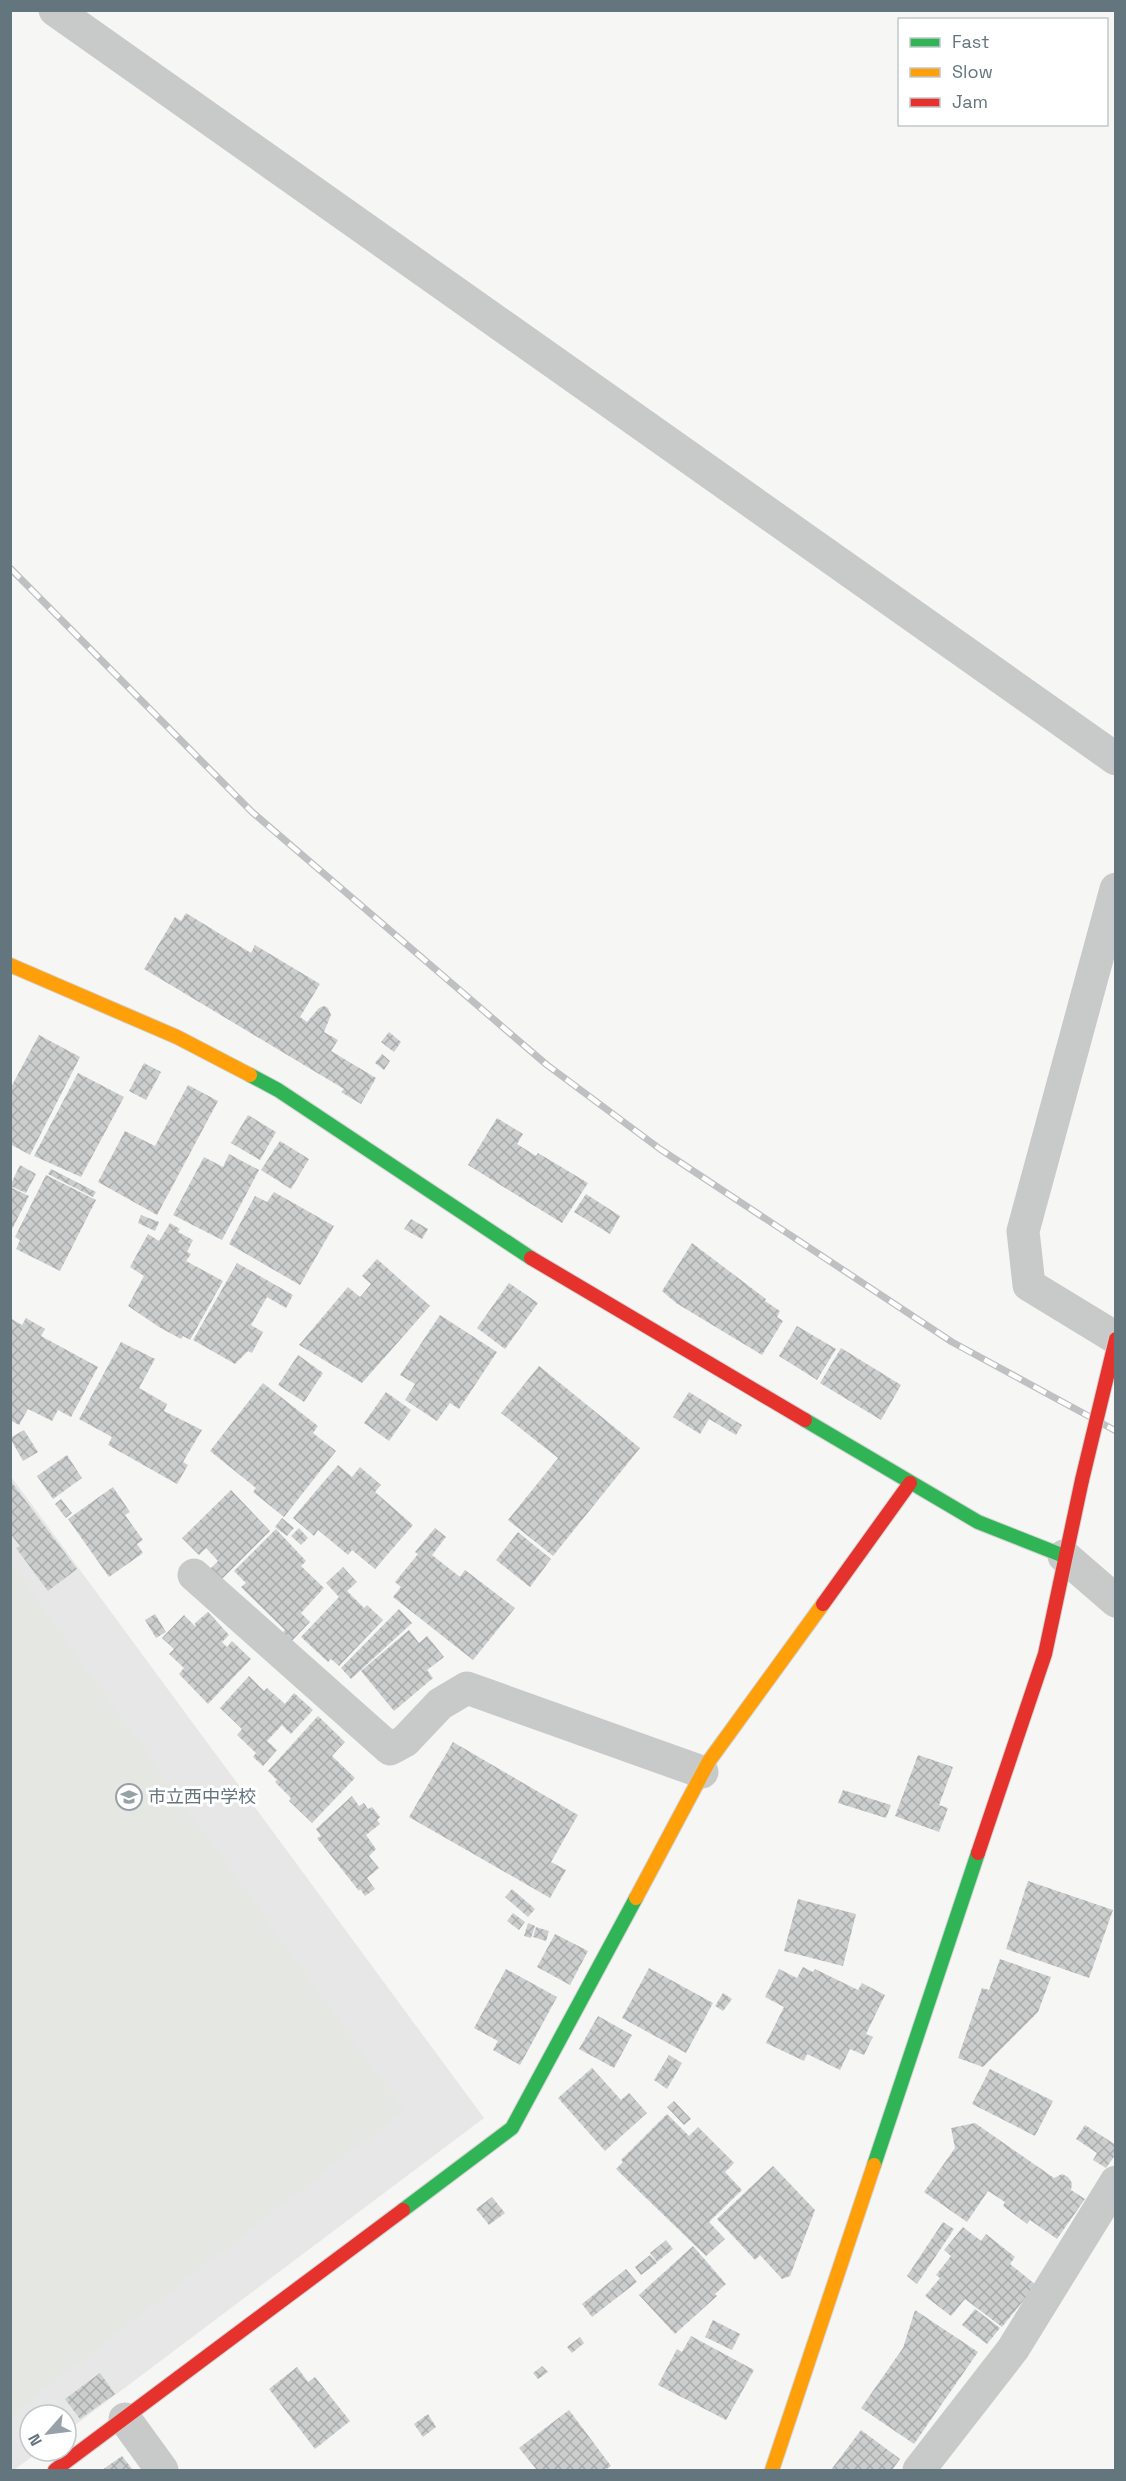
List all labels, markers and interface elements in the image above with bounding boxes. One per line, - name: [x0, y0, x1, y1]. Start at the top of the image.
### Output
- legend: [898, 18, 1108, 126]
- text: Fast: [952, 30, 989, 53]
- text: Slow: [952, 60, 993, 83]
- text: Jam: [952, 90, 988, 113]
- school or university icon: 市立西中学校: [114, 1782, 144, 1812]
- place label: 市立西中学校: [148, 1785, 256, 1808]
- north arrow: [18, 2403, 78, 2463]
- text: N: [23, 2430, 47, 2449]

